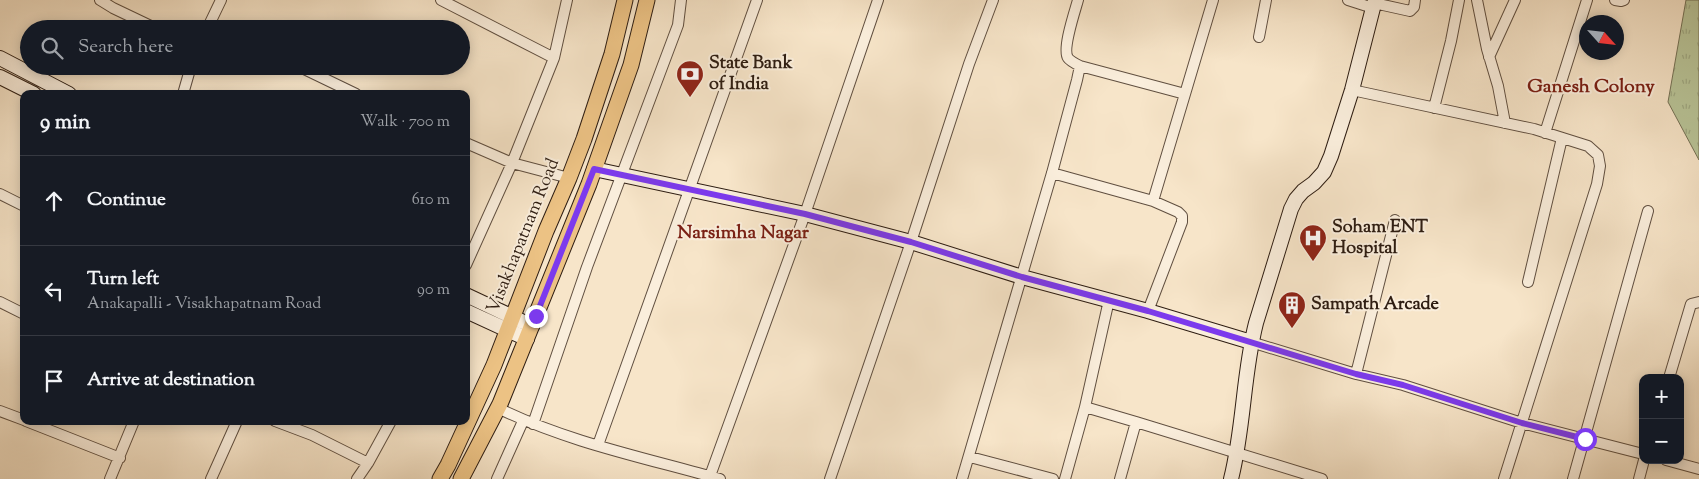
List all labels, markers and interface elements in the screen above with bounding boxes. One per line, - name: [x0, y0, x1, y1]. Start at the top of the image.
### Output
- north arrow: [1579, 15, 1624, 60]
- search box: [20, 20, 470, 75]
- icon: search: [38, 34, 66, 62]
- text: Search here: [78, 34, 173, 61]
- place label: State Bank of India: [709, 51, 793, 98]
- bank icon: State Bank of India: [675, 59, 705, 98]
- district label: Ganesh Colony: [1527, 74, 1655, 101]
- text: 9 min: [40, 108, 90, 138]
- text: Walk · 700 m: [360, 111, 450, 134]
- street label: Visakhapatnam Road: [481, 155, 567, 317]
- icon: ahead: [40, 187, 68, 215]
- text: Continue: [87, 187, 166, 214]
- text: 610 m: [412, 189, 450, 212]
- place label: Soham ENT Hospital: [1332, 215, 1428, 262]
- district label: Narsimha Nagar: [677, 220, 810, 247]
- hospital icon: Soham ENT Hospital: [1298, 223, 1328, 262]
- text: Turn left: [87, 266, 159, 293]
- icon: left: [40, 277, 68, 305]
- text: 90 m: [417, 279, 450, 302]
- building icon: Sampath Arcade: [1277, 290, 1307, 329]
- place label: Sampath Arcade: [1311, 292, 1440, 318]
- text: Anakapalli - Visakhapatnam Road: [87, 293, 321, 316]
- route end: [525, 305, 548, 328]
- icon: arrive: [40, 367, 68, 395]
- text: Arrive at destination: [87, 367, 255, 394]
- map controls: [1639, 374, 1684, 464]
- button: +: [1639, 374, 1684, 419]
- button: −: [1639, 419, 1684, 464]
- route start: [1574, 428, 1597, 451]

